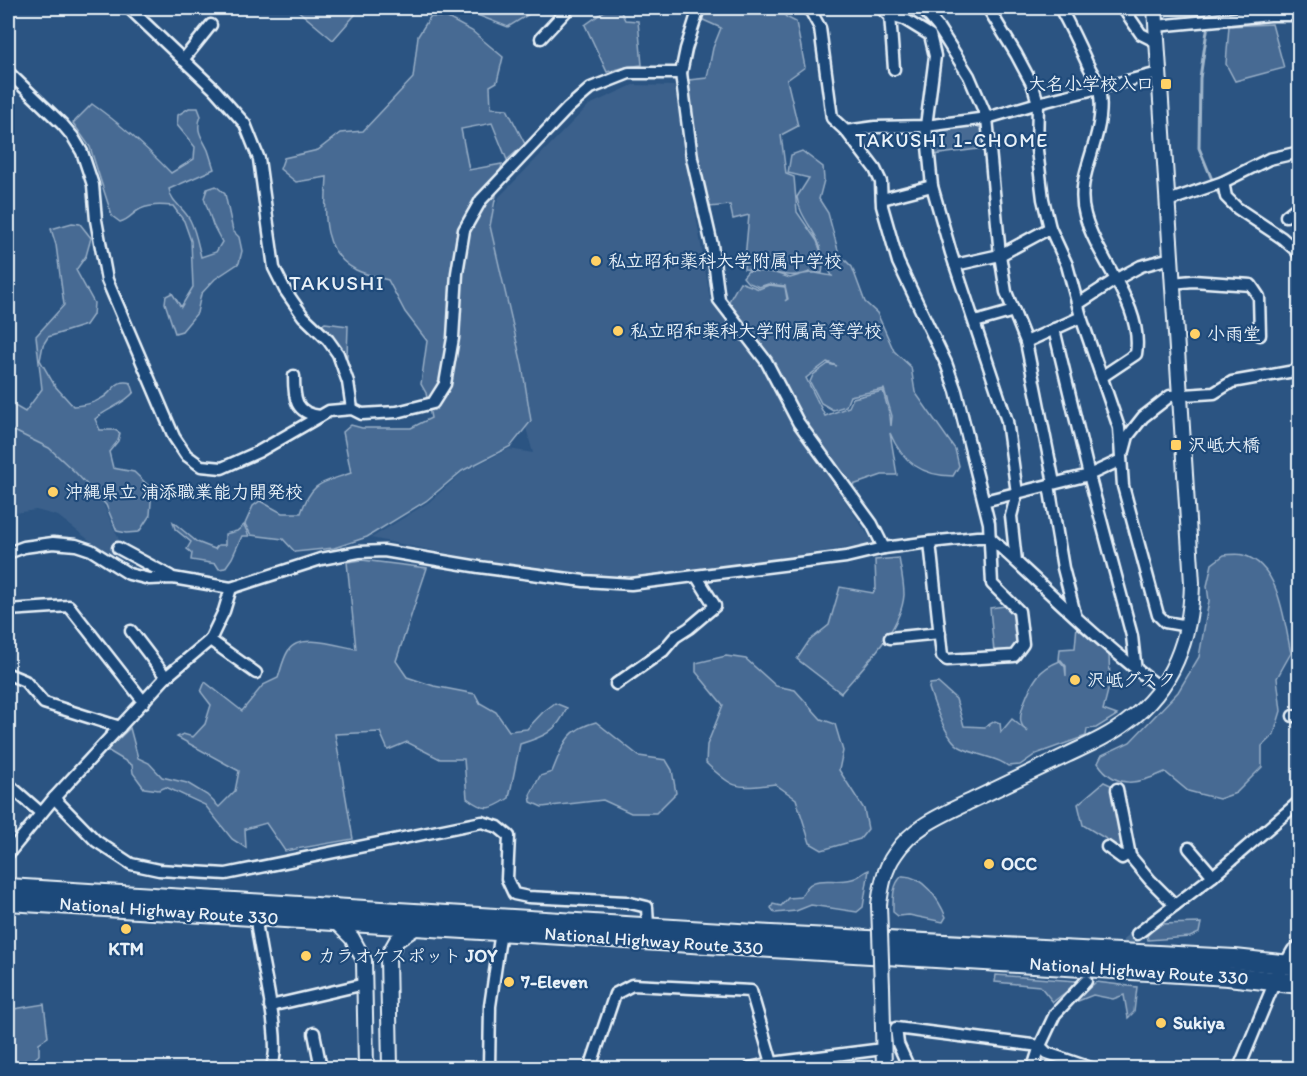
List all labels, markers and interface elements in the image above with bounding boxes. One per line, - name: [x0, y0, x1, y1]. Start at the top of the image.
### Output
- place label: 大名小学校入口: [1028, 73, 1154, 95]
- marker: 大名小学校入口: [1159, 77, 1173, 91]
- district label: TAKUSHI 1-CHOME: [855, 128, 1049, 152]
- place label: 私立昭和薬科大学附属中学校: [608, 250, 842, 272]
- marker: 私立昭和薬科大学附属中学校: [589, 254, 603, 268]
- district label: TAKUSHI: [289, 270, 385, 295]
- place label: 私立昭和薬科大学附属高等学校: [630, 320, 882, 342]
- place label: 小雨堂: [1207, 323, 1261, 345]
- marker: 私立昭和薬科大学附属高等学校: [611, 324, 625, 338]
- marker: 小雨堂: [1188, 327, 1202, 341]
- place label: 沢岻大橋: [1188, 434, 1260, 456]
- marker: 沢岻大橋: [1169, 438, 1183, 452]
- place label: 沖縄県立 浦添職業能力開発校: [65, 481, 303, 503]
- marker: 沖縄県立 浦添職業能力開発校: [46, 485, 60, 499]
- place label: 沢岻グスク: [1087, 669, 1176, 691]
- marker: 沢岻グスク: [1068, 673, 1082, 687]
- place label: OCC: [1001, 853, 1038, 875]
- marker: OCC: [982, 857, 996, 871]
- street label: National Highway Route 330: [59, 892, 279, 930]
- marker: KTM: [119, 922, 133, 936]
- street label: National Highway Route 330: [544, 922, 764, 960]
- place label: KTM: [108, 938, 144, 960]
- place label: カラオケスポット JOY: [318, 945, 498, 967]
- marker: カラオケスポット JOY: [299, 949, 313, 963]
- street label: National Highway Route 330: [1029, 952, 1249, 990]
- place label: 7-Eleven: [520, 971, 589, 993]
- marker: 7-Eleven: [502, 975, 516, 989]
- place label: Sukiya: [1173, 1012, 1225, 1034]
- marker: Sukiya: [1154, 1016, 1168, 1030]

